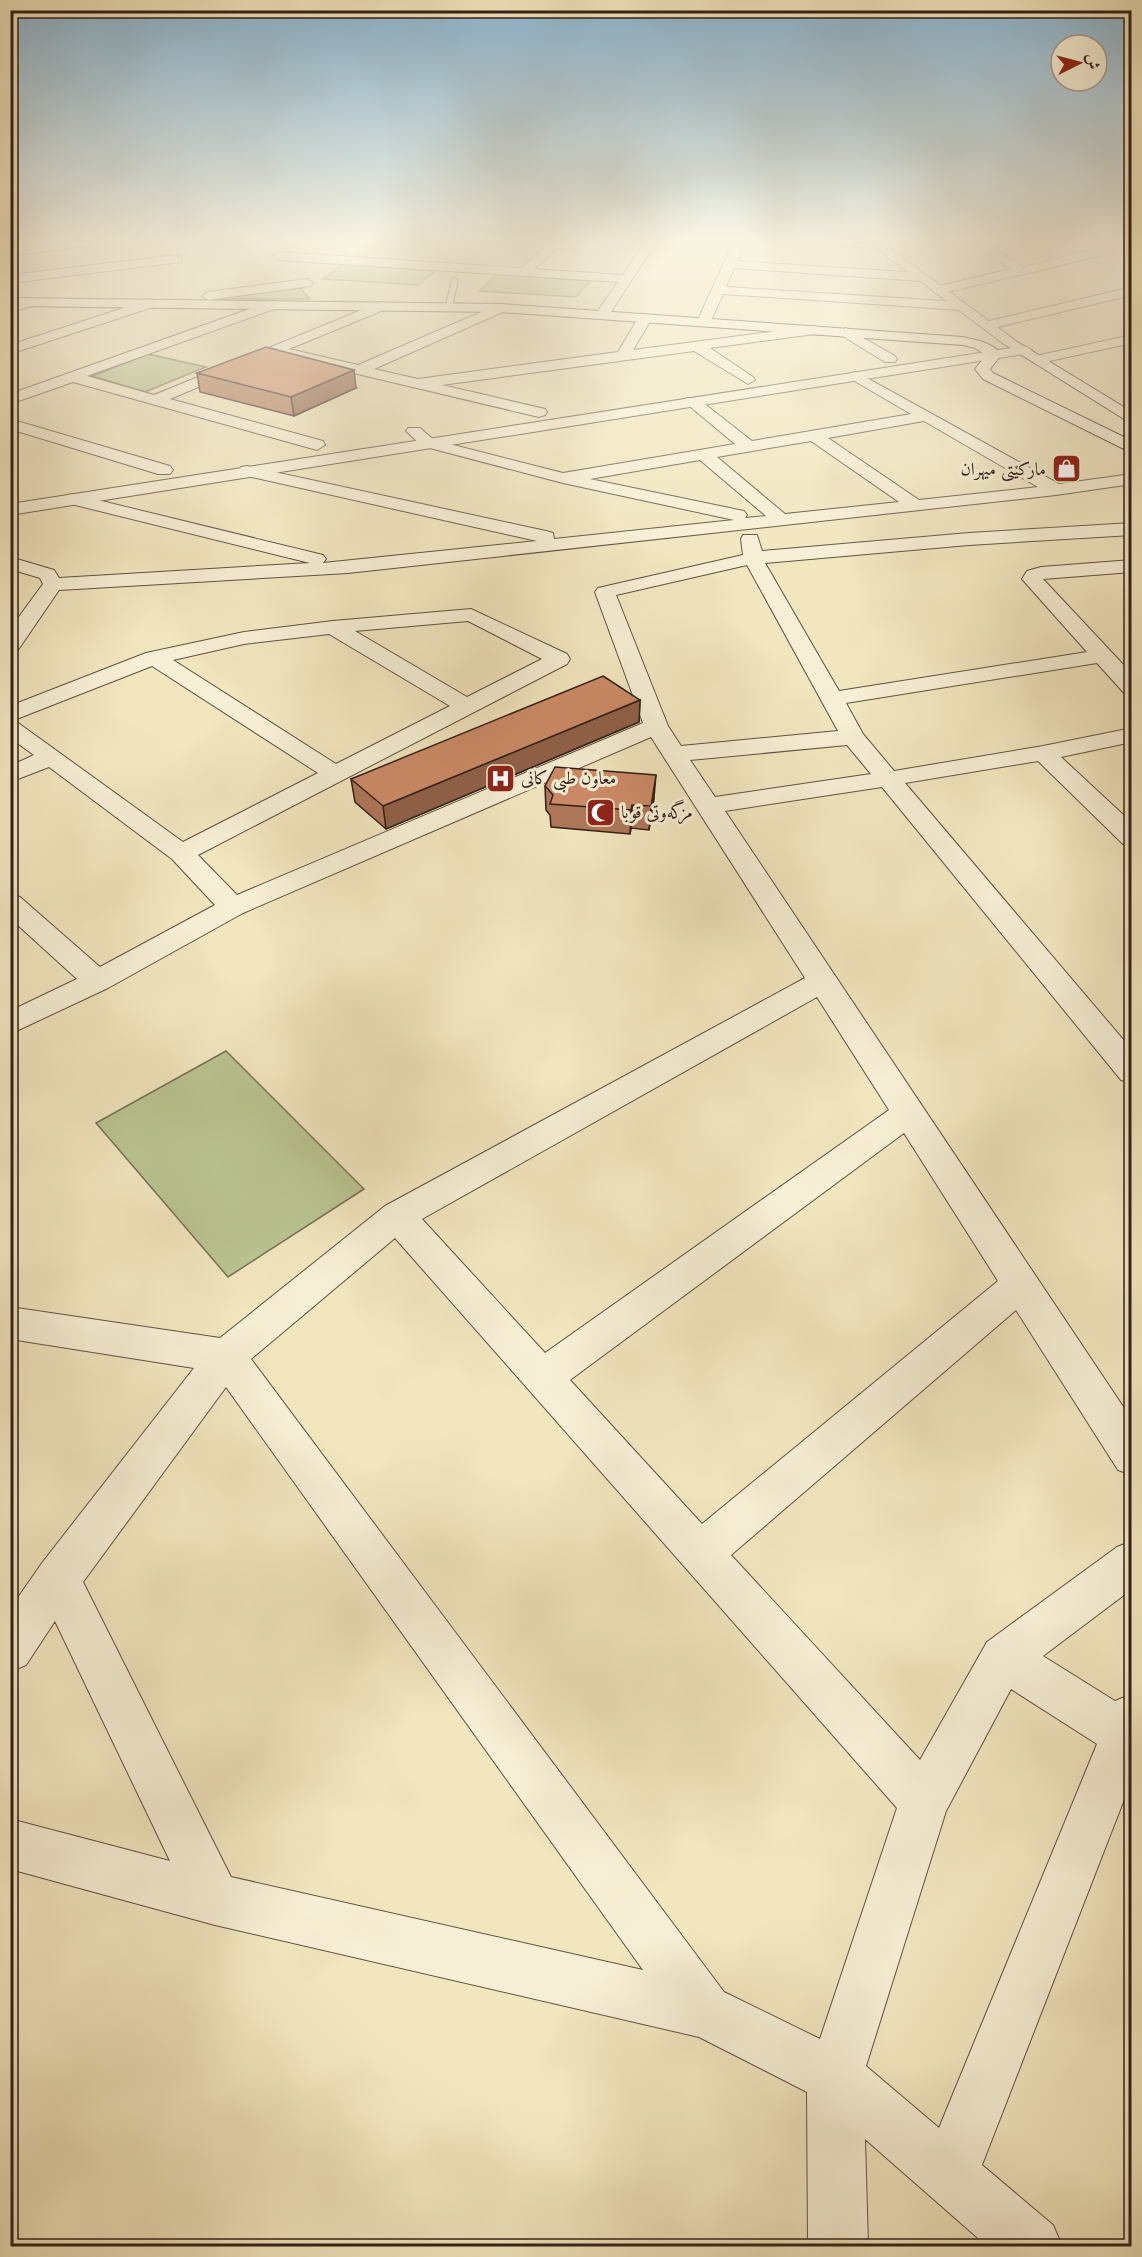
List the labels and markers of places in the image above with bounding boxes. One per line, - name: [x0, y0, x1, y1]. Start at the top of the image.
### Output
- shop icon: مارکێتی میهران: [1051, 453, 1083, 485]
- place label: مارکێتی میهران: [961, 457, 1046, 482]
- hospital icon: معاون طبی کانی: [484, 762, 516, 794]
- place label: معاون طبی کانی: [521, 766, 616, 793]
- mosque icon: مزگەوتی قوبا: [584, 796, 616, 828]
- place label: مزگەوتی قوبا: [621, 799, 693, 825]

